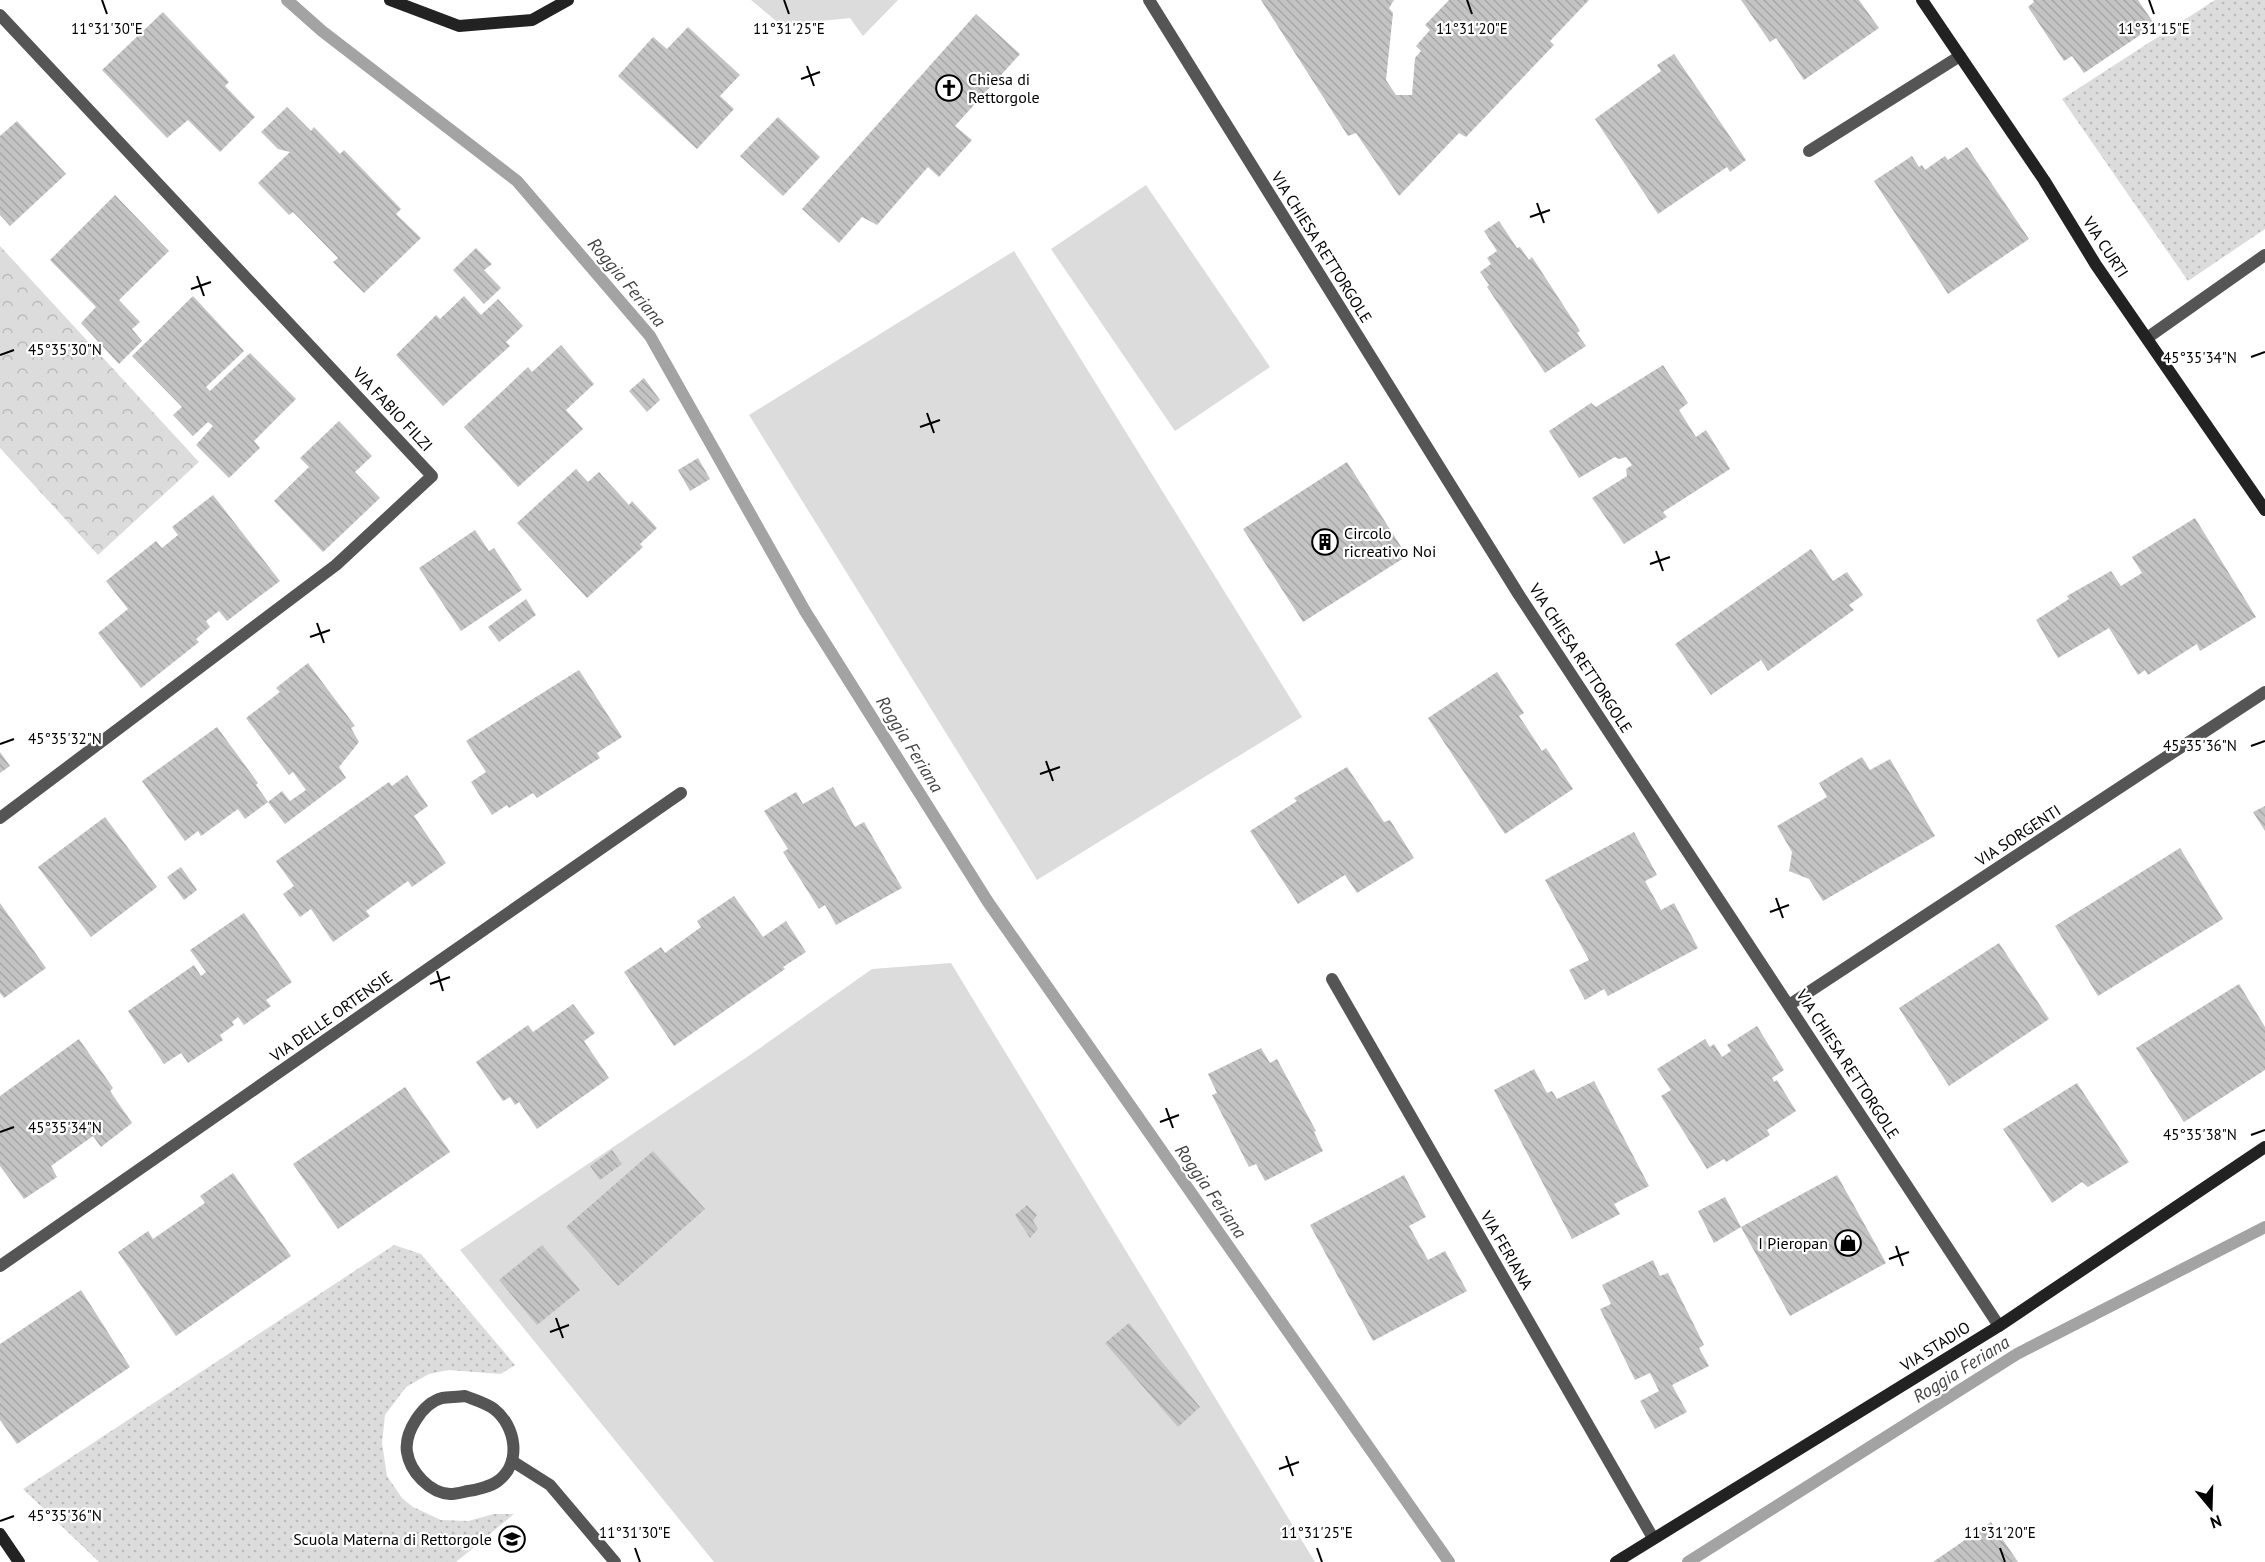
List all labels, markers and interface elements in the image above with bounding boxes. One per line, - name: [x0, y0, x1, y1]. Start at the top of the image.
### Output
- text: 11°31'30"E: [71, 19, 143, 38]
- text: 11°31'25"E: [753, 19, 825, 38]
- text: 11°31'20"E: [1436, 19, 1508, 38]
- text: 11°31'15"E: [2118, 19, 2190, 38]
- place label: Chiesa di Rettorgole: [968, 69, 1040, 107]
- church icon: Chiesa di Rettorgole: [934, 73, 964, 103]
- street label: VIA CHIESA RETTORGOLE: [1267, 167, 1377, 326]
- street label: VIA CURTI: [2078, 212, 2133, 281]
- water label: Roggia Feriana: [583, 233, 671, 332]
- text: 45°35'30"N: [28, 340, 102, 359]
- text: 45°35'34"N: [2163, 348, 2237, 367]
- street label: VIA FABIO FILZI: [348, 362, 437, 455]
- place label: Circolo ricreativo Noi: [1344, 523, 1436, 561]
- building icon: Circolo ricreativo Noi: [1310, 527, 1340, 557]
- street label: VIA CHIESA RETTORGOLE: [1525, 579, 1637, 736]
- water label: Roggia Feriana: [871, 691, 949, 797]
- text: 45°35'32"N: [28, 729, 102, 748]
- text: 45°35'36"N: [2163, 736, 2237, 755]
- street label: VIA SORGENTI: [1971, 800, 2064, 871]
- street label: VIA DELLE ORTENSIE: [265, 966, 396, 1066]
- street label: VIA CHIESA RETTORGOLE: [1792, 985, 1904, 1142]
- text: 45°35'34"N: [28, 1118, 102, 1137]
- text: 45°35'38"N: [2163, 1125, 2237, 1144]
- water label: Roggia Feriana: [1170, 1140, 1252, 1243]
- street label: VIA FERIANA: [1476, 1206, 1538, 1293]
- shop icon: I Pieropan: [1833, 1228, 1863, 1258]
- place label: I Pieropan: [1758, 1233, 1828, 1253]
- street label: VIA STADIO: [1896, 1317, 1974, 1376]
- water label: Roggia Feriana: [1908, 1330, 2014, 1408]
- north arrow: [2181, 1478, 2241, 1538]
- text: 45°35'36"N: [28, 1506, 102, 1525]
- text: N: [2208, 1511, 2224, 1533]
- text: 11°31'30"E: [599, 1523, 671, 1542]
- text: 11°31'25"E: [1281, 1523, 1353, 1542]
- text: 11°31'20"E: [1964, 1523, 2036, 1542]
- school or university icon: Scuola Materna di Rettorgole: [497, 1524, 527, 1554]
- place label: Scuola Materna di Rettorgole: [293, 1529, 492, 1549]

